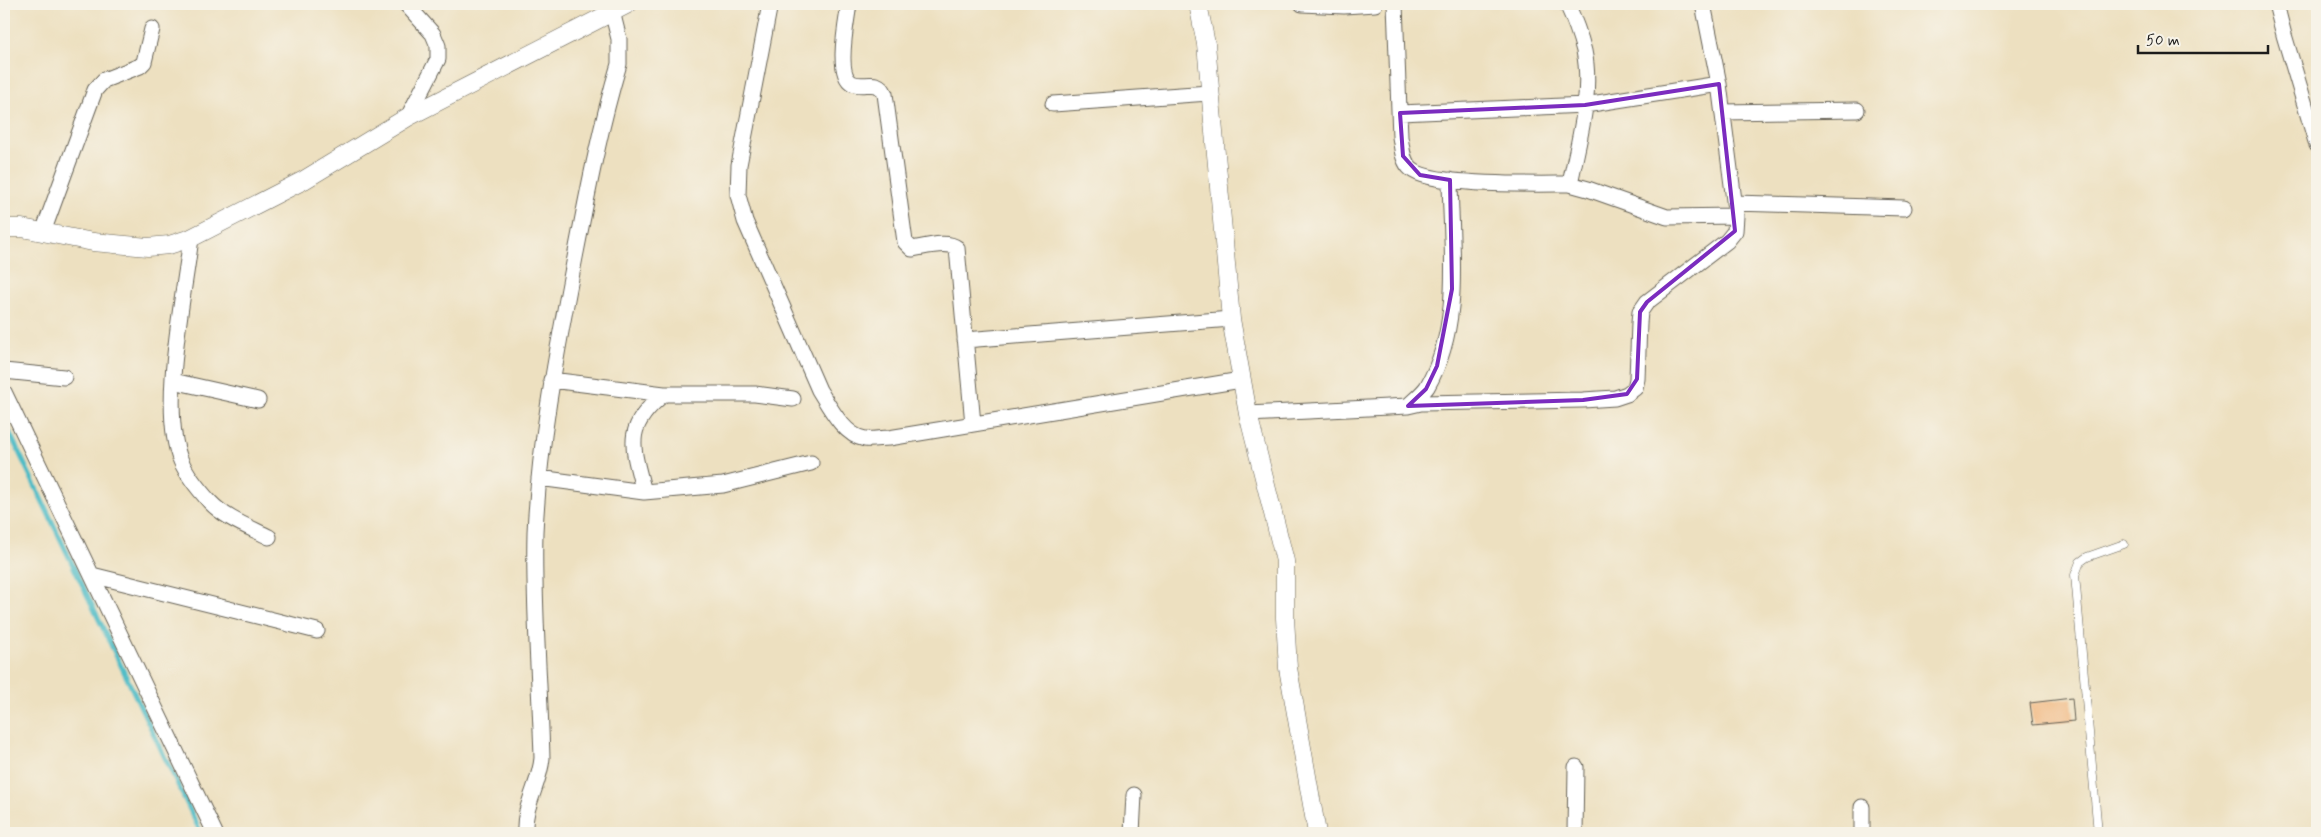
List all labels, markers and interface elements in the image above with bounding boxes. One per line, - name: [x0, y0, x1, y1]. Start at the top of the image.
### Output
- scale bar: [2138, 22, 2268, 54]
- text: 50 m: [2146, 31, 2180, 51]

